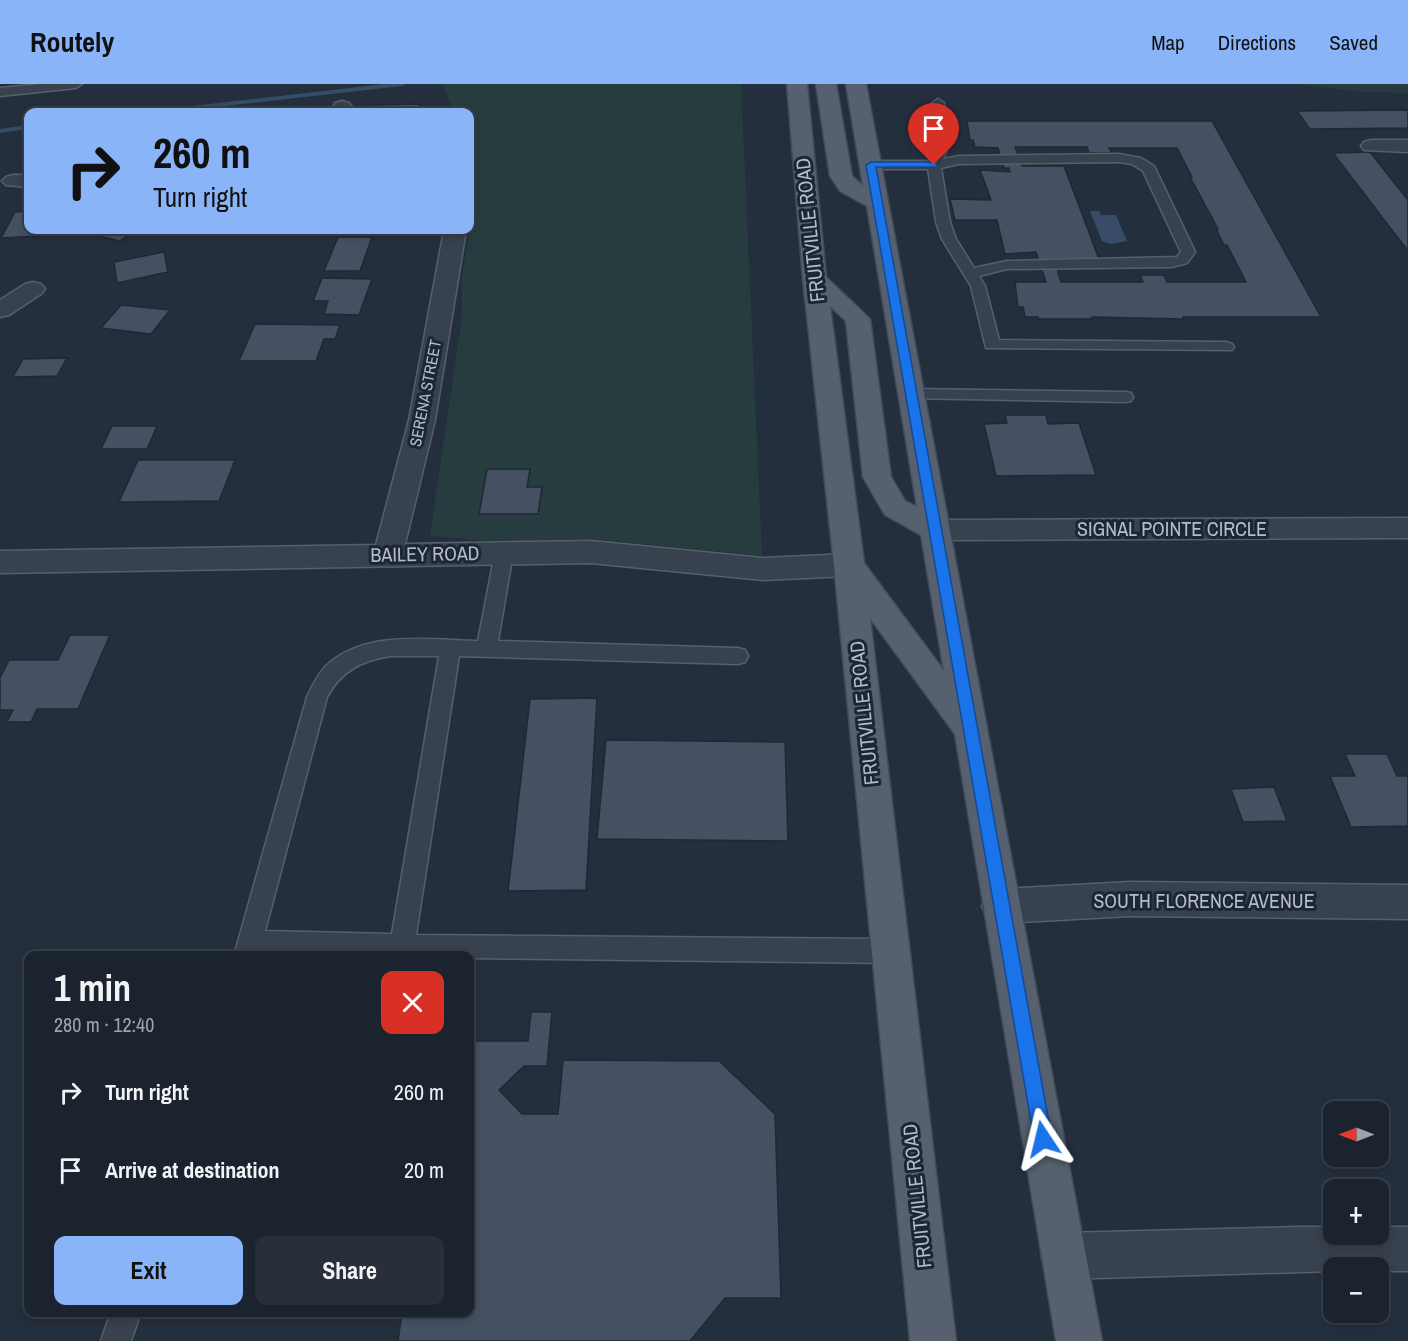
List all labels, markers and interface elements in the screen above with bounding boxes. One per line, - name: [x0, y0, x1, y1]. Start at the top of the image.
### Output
- text: Routely: [30, 23, 114, 61]
- text: Map: [1151, 28, 1185, 57]
- text: Directions: [1218, 28, 1296, 57]
- text: Saved: [1329, 28, 1378, 57]
- pin: [908, 103, 959, 165]
- icon: arrive: [917, 112, 950, 145]
- text: 260 m: [153, 125, 251, 181]
- icon: right: [54, 132, 132, 210]
- street label: FRUITVILLE ROAD: [789, 157, 831, 304]
- text: Turn right: [153, 179, 247, 215]
- street label: SERENA STREET: [404, 338, 446, 448]
- street label: SIGNAL POINTE CIRCLE: [1077, 515, 1267, 542]
- street label: BAILEY ROAD: [370, 539, 480, 568]
- street label: FRUITVILLE ROAD: [843, 640, 885, 787]
- street label: SOUTH FLORENCE AVENUE: [1093, 887, 1315, 914]
- text: 1 min: [54, 964, 131, 1012]
- button: close: [381, 971, 444, 1034]
- text: 280 m · 12:40: [54, 1011, 154, 1038]
- icon: right: [54, 1076, 87, 1109]
- text: Turn right: [105, 1077, 189, 1107]
- text: 260 m: [394, 1077, 444, 1107]
- north arrow: [1323, 1101, 1389, 1167]
- map controls: [1323, 1101, 1389, 1323]
- position arrow: [1011, 1107, 1075, 1171]
- street label: FRUITVILLE ROAD: [896, 1123, 938, 1270]
- icon: arrive: [54, 1154, 87, 1187]
- text: Arrive at destination: [105, 1155, 279, 1185]
- text: 20 m: [404, 1155, 444, 1185]
- button: +: [1323, 1179, 1389, 1245]
- button: Exit: [54, 1236, 243, 1305]
- button: Share: [255, 1236, 444, 1305]
- button: −: [1323, 1257, 1389, 1323]

